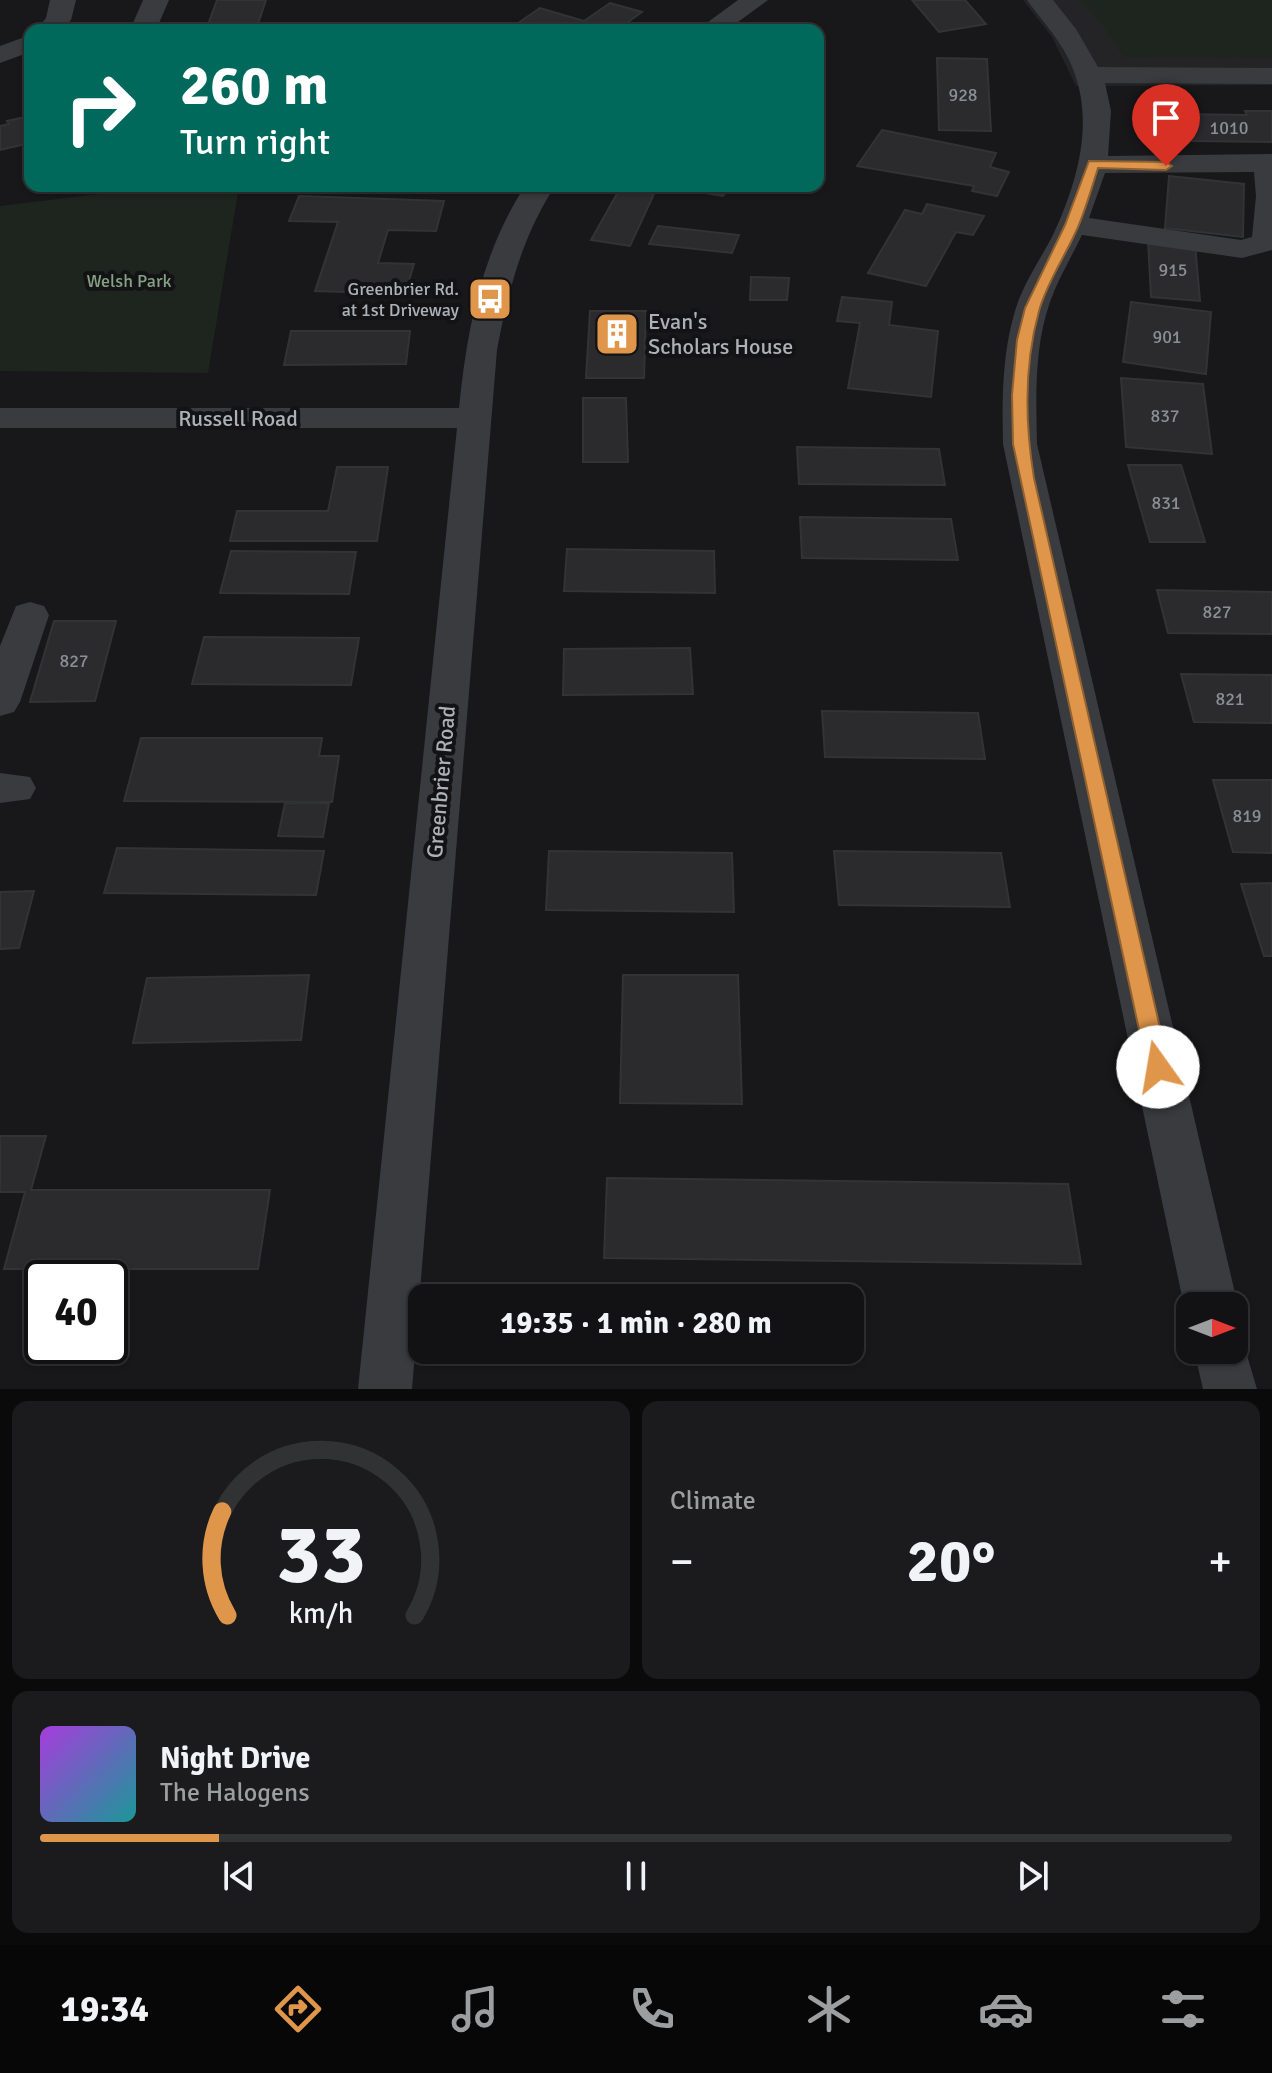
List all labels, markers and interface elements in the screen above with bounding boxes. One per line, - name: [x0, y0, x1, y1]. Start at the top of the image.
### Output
- text: 260 m: [180, 51, 328, 120]
- icon: right: [48, 56, 152, 160]
- house number: 928: [948, 84, 978, 106]
- pin: [1132, 84, 1200, 166]
- icon: arrive: [1144, 96, 1188, 140]
- house number: 1010: [1210, 117, 1248, 139]
- text: Turn right: [180, 120, 330, 165]
- house number: 915: [1158, 259, 1188, 281]
- park label: Welsh Park: [86, 270, 172, 292]
- bus stop icon: Greenbrier Rd. at 1st Driveway: [466, 275, 514, 323]
- place label: Greenbrier Rd. at 1st Driveway: [342, 278, 460, 321]
- place label: Evan's Scholars House: [648, 308, 793, 360]
- building icon: Evan's Scholars House: [593, 310, 641, 358]
- house number: 901: [1152, 326, 1182, 348]
- street label: Russell Road: [178, 405, 298, 432]
- house number: 837: [1150, 405, 1180, 427]
- house number: 831: [1151, 492, 1181, 514]
- house number: 827: [1202, 601, 1232, 623]
- house number: 827: [59, 650, 89, 672]
- house number: 821: [1215, 688, 1245, 710]
- street label: Greenbrier Road: [421, 705, 461, 859]
- house number: 819: [1232, 805, 1262, 827]
- position arrow: [1116, 1025, 1200, 1109]
- speed limit sign: 40: [24, 1260, 128, 1364]
- north arrow: [1176, 1292, 1248, 1364]
- map controls: [1176, 1292, 1248, 1364]
- text: 19:35 · 1 min · 280 m: [500, 1305, 772, 1342]
- text: Climate: [670, 1485, 756, 1517]
- text: 33: [276, 1504, 366, 1606]
- text: 20°: [907, 1525, 995, 1599]
- text: −: [670, 1535, 694, 1589]
- text: +: [1208, 1535, 1232, 1589]
- text: km/h: [289, 1596, 353, 1631]
- text: Night Drive: [160, 1740, 310, 1777]
- text: The Halogens: [160, 1777, 310, 1809]
- icon: previous: [217, 1854, 261, 1898]
- icon: pause: [614, 1854, 658, 1898]
- icon: next: [1011, 1854, 1055, 1898]
- icon: directions: [270, 1981, 326, 2037]
- icon: music: [447, 1981, 503, 2037]
- icon: phone: [624, 1981, 680, 2037]
- icon: climate: [801, 1981, 857, 2037]
- icon: car: [978, 1981, 1034, 2037]
- icon: filters: [1155, 1981, 1211, 2037]
- text: 19:34: [61, 1987, 149, 2032]

